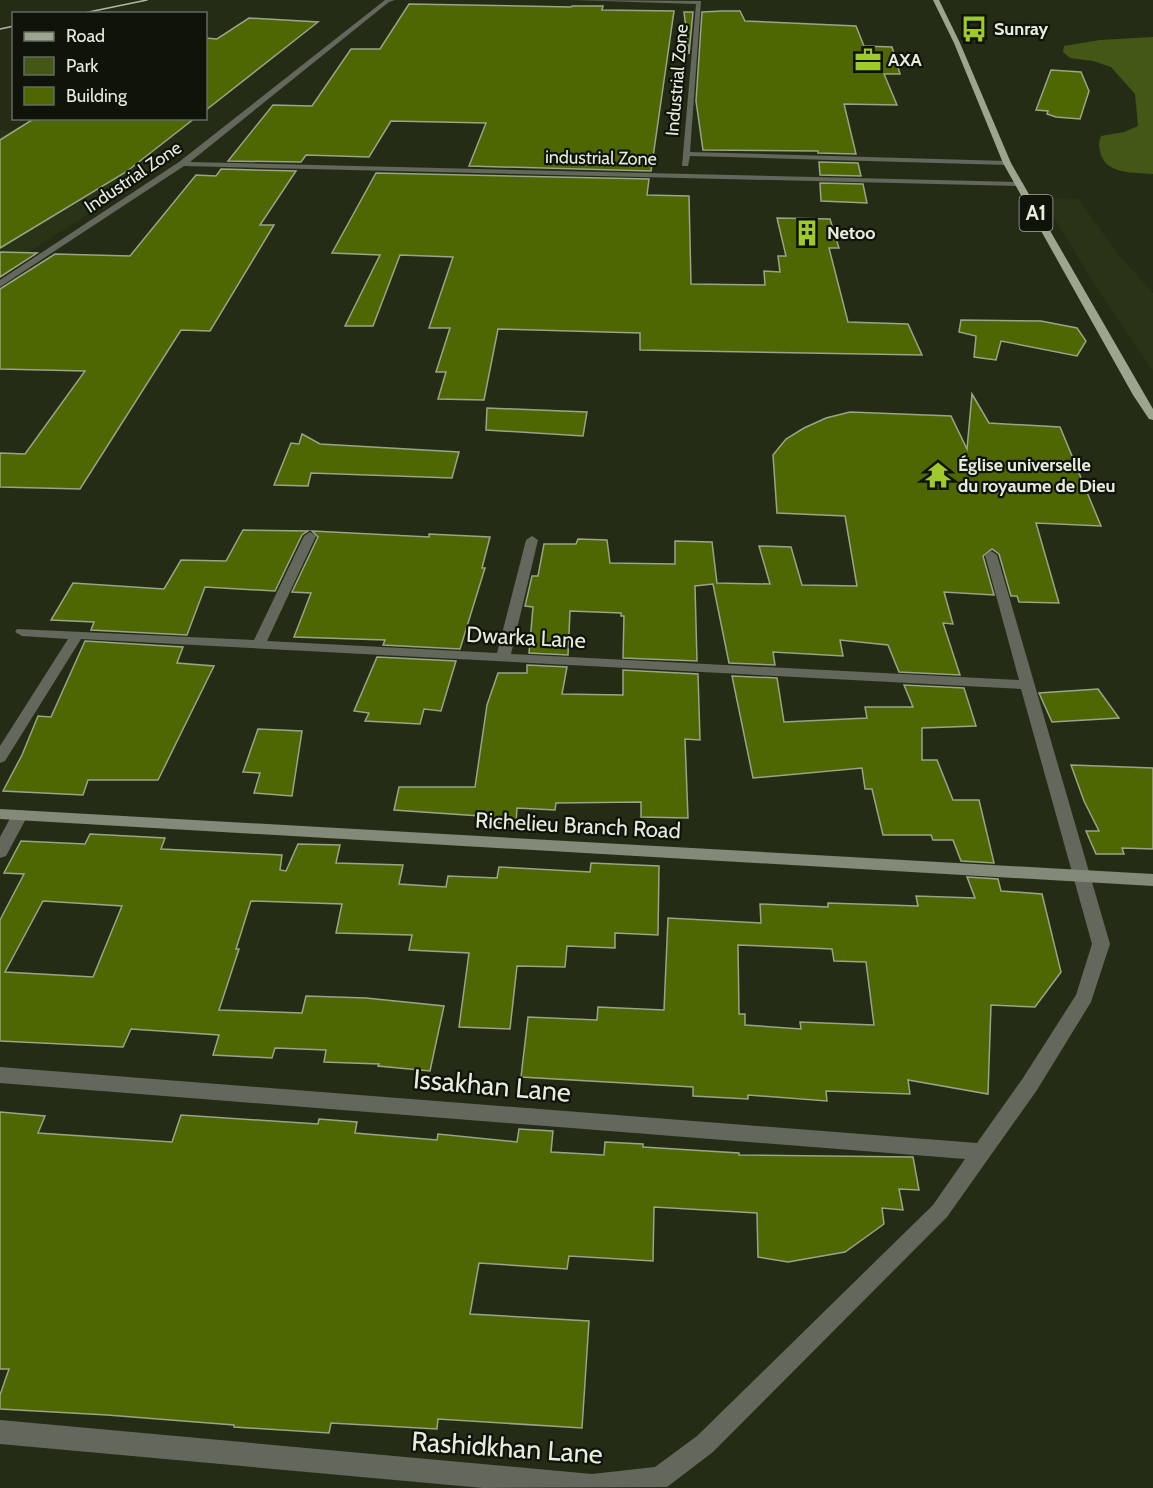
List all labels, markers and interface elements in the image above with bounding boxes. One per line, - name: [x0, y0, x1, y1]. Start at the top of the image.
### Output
- legend: [12, 12, 207, 120]
- bus stop icon: Sunray: [959, 14, 989, 44]
- place label: Sunray: [994, 18, 1049, 40]
- street label: Industrial Zone: [661, 23, 693, 137]
- text: Road: [66, 25, 105, 47]
- office icon: AXA: [853, 45, 883, 75]
- place label: AXA: [888, 49, 923, 71]
- text: Park: [66, 55, 99, 77]
- text: Building: [66, 85, 128, 107]
- street label: Industrial Zone: [80, 136, 186, 218]
- street label: industrial Zone: [545, 146, 657, 170]
- road number: A1: [1020, 195, 1052, 231]
- building icon: Netoo: [792, 218, 822, 248]
- place label: Netoo: [827, 222, 875, 244]
- place label: Église universelle du royaume de Dieu: [958, 454, 1115, 497]
- temple icon: Église universelle du royaume de Dieu: [923, 460, 953, 490]
- street label: Dwarka Lane: [465, 621, 586, 654]
- street label: Richelieu Branch Road: [475, 807, 681, 844]
- street label: Issakhan Lane: [412, 1062, 572, 1109]
- street label: Rashidkhan Lane: [410, 1424, 604, 1471]

